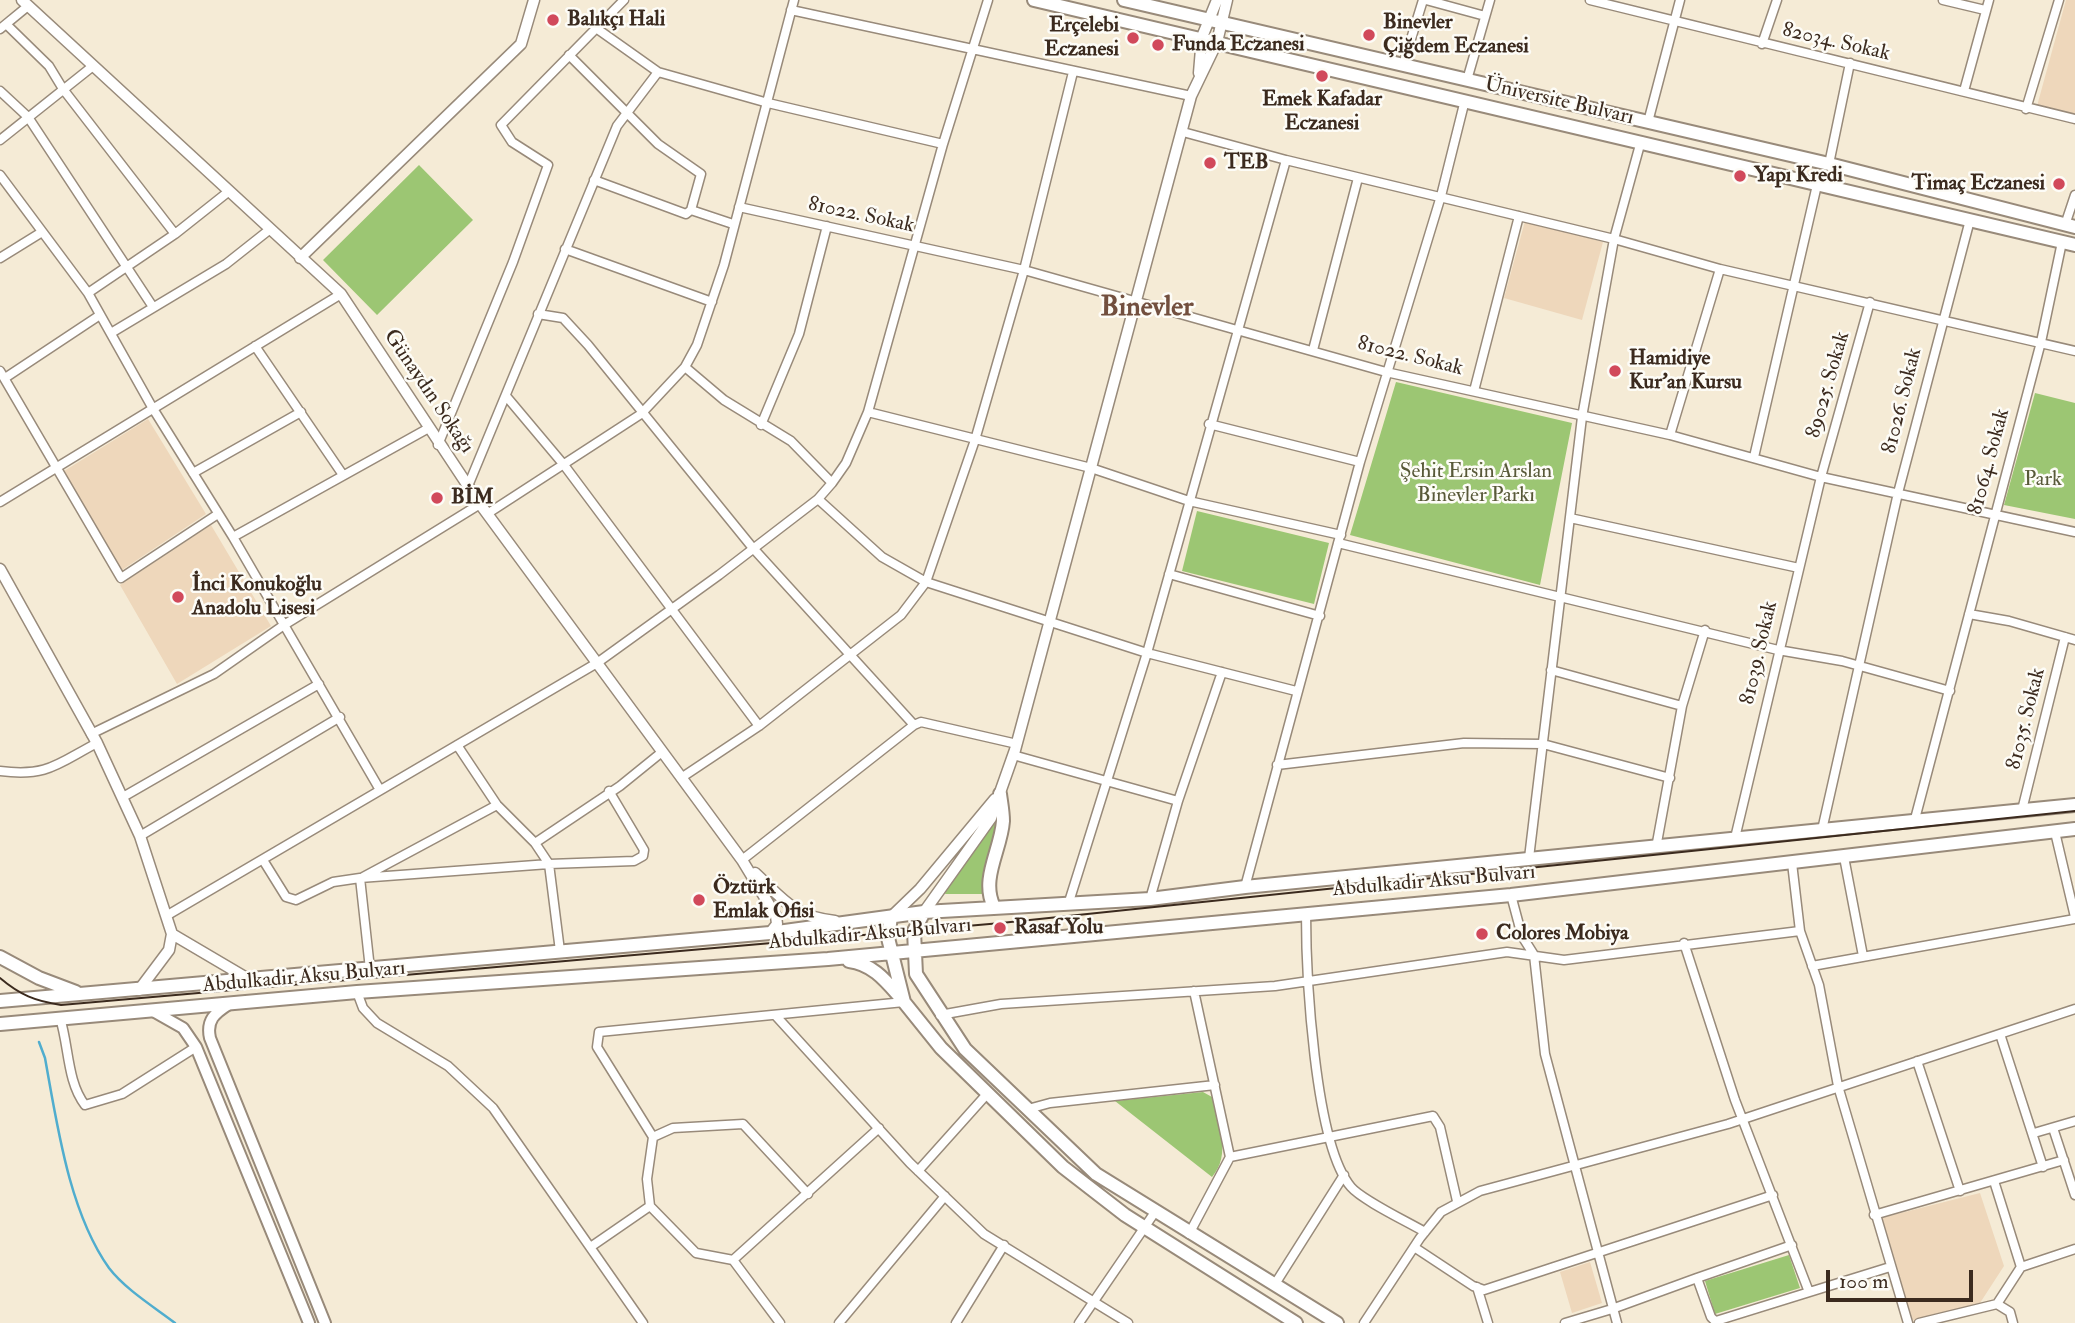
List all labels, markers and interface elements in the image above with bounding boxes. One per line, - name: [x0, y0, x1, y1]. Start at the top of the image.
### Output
- place label: Balıkçı Hali: [567, 7, 665, 33]
- place label: Binevler Çiğdem Eczanesi: [1383, 10, 1529, 60]
- marker: Balıkçı Hali: [545, 12, 561, 28]
- place label: Erçelebi Eczanesi: [1044, 13, 1119, 63]
- street label: 82034. Sokak: [1780, 18, 1892, 68]
- marker: Binevler Çiğdem Eczanesi: [1361, 27, 1377, 43]
- marker: Erçelebi Eczanesi: [1125, 30, 1141, 46]
- place label: Funda Eczanesi: [1172, 32, 1304, 58]
- marker: Funda Eczanesi: [1150, 37, 1166, 53]
- marker: Emek Kafadar Eczanesi: [1314, 68, 1330, 84]
- street label: Üniversite Bulvarı: [1482, 73, 1636, 131]
- place label: Emek Kafadar Eczanesi: [1262, 87, 1382, 137]
- place label: TEB: [1224, 150, 1268, 176]
- marker: TEB: [1202, 155, 1218, 171]
- place label: Yapı Kredi: [1754, 163, 1843, 189]
- marker: Yapı Kredi: [1732, 168, 1748, 184]
- place label: Timaç Eczanesi: [1911, 171, 2045, 197]
- marker: Timaç Eczanesi: [2051, 176, 2067, 192]
- street label: 81022. Sokak: [806, 192, 916, 240]
- district label: Binevler: [1101, 292, 1193, 326]
- street label: Günaydın Sokağı: [377, 325, 479, 459]
- street label: 89025. Sokak: [1802, 329, 1856, 441]
- street label: 81022. Sokak: [1355, 332, 1465, 382]
- place label: Hamidiye Kur'an Kursu: [1629, 346, 1742, 396]
- street label: 81026. Sokak: [1878, 346, 1928, 456]
- marker: Hamidiye Kur'an Kursu: [1607, 363, 1623, 379]
- street label: 81064. Sokak: [1964, 406, 2016, 518]
- park label: Şehit Ersin Arslan Binevler Parkı: [1400, 459, 1552, 509]
- park label: Park: [2024, 467, 2062, 493]
- place label: BİM: [451, 485, 494, 511]
- marker: BİM: [429, 490, 445, 506]
- place label: İnci Konukoğlu Anadolu Lisesi: [192, 572, 322, 622]
- marker: İnci Konukoğlu Anadolu Lisesi: [170, 589, 186, 605]
- street label: 81039. Sokak: [1736, 599, 1784, 707]
- street label: 81035. Sokak: [2002, 666, 2052, 772]
- street label: Abdulkadir Aksu Bulvarı: [1332, 861, 1536, 903]
- place label: Öztürk Emlak Ofisi: [713, 875, 814, 925]
- marker: Öztürk Emlak Ofisi: [691, 892, 707, 908]
- street label: Abdulkadir Aksu Bulvarı: [768, 914, 972, 956]
- place label: Rasaf Yolu: [1014, 915, 1103, 941]
- marker: Rasaf Yolu: [992, 920, 1008, 936]
- place label: Colores Mobiya: [1496, 921, 1629, 947]
- marker: Colores Mobiya: [1474, 926, 1490, 942]
- street label: Abdulkadir Aksu Bulvarı: [202, 957, 406, 999]
- scale bar: [1830, 1256, 1977, 1300]
- text: 100 m: [1839, 1268, 1889, 1295]

